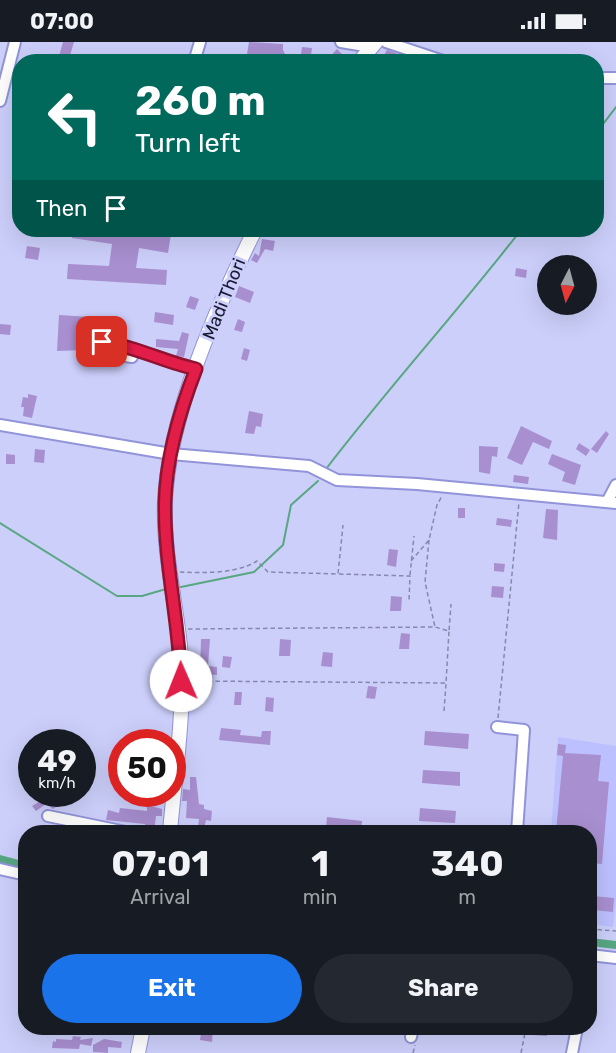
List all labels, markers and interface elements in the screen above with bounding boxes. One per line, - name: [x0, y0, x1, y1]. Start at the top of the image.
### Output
- text: 07:00: [30, 8, 94, 35]
- text: 260 m: [135, 76, 266, 126]
- icon: left: [36, 78, 114, 156]
- text: Turn left: [135, 127, 240, 159]
- icon: arrive: [99, 192, 132, 225]
- text: Then: [36, 195, 87, 222]
- street label: Madi Thori: [198, 255, 250, 343]
- north arrow: [537, 255, 597, 315]
- map controls: [537, 255, 597, 315]
- pin: [76, 316, 127, 367]
- icon: arrive: [85, 325, 118, 358]
- position arrow: [149, 649, 213, 713]
- speed limit sign: 50: [108, 729, 186, 807]
- text: 49: [37, 743, 77, 779]
- text: km/h: [38, 774, 76, 792]
- text: 07:01: [111, 842, 209, 885]
- text: 1: [311, 842, 329, 885]
- text: 340: [431, 842, 504, 885]
- text: Arrival: [130, 885, 190, 909]
- text: min: [303, 885, 337, 909]
- text: m: [458, 885, 476, 909]
- button: Exit: [42, 954, 302, 1023]
- button: Share: [314, 954, 573, 1023]

